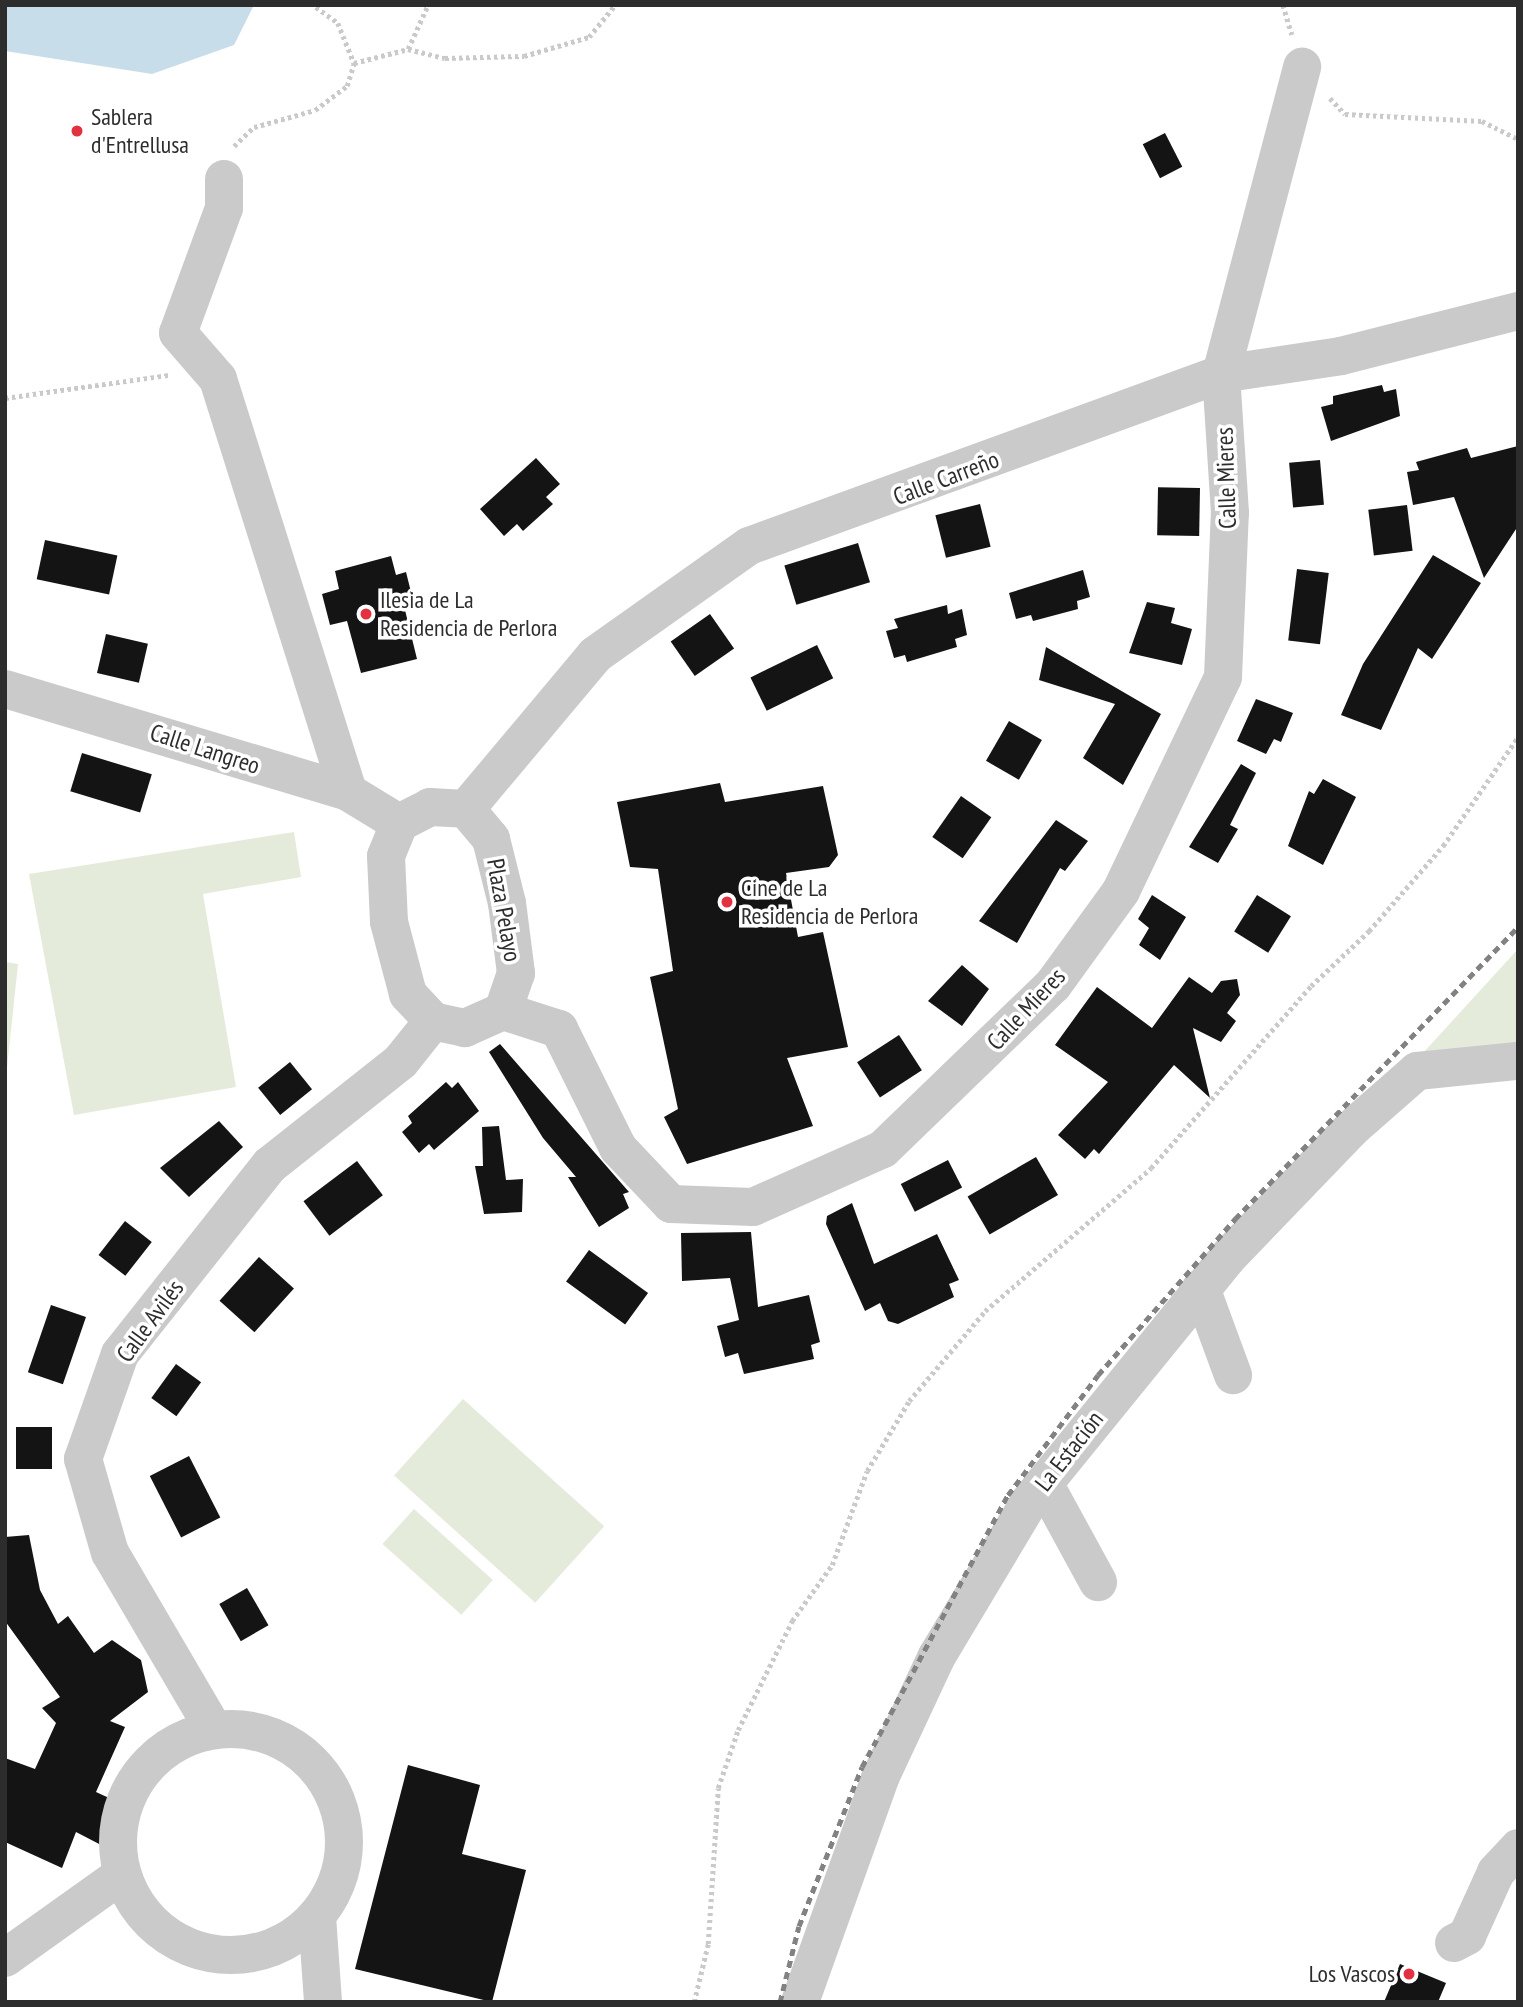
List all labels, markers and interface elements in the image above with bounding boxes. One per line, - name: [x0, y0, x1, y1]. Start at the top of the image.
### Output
- place label: Sablera d'Entrellusa: [91, 103, 189, 159]
- marker: Sablera d'Entrellusa: [69, 123, 85, 139]
- street label: Calle Mieres: [1210, 427, 1242, 529]
- street label: Calle Carreño: [889, 445, 1003, 511]
- place label: Ilesia de La Residencia de Perlora: [380, 586, 557, 642]
- marker: Ilesia de La Residencia de Perlora: [358, 606, 374, 622]
- street label: Calle Langreo: [147, 718, 263, 780]
- street label: Plaza Pelayo: [481, 856, 527, 964]
- place label: Cine de La Residencia de Perlora: [741, 874, 918, 930]
- marker: Cine de La Residencia de Perlora: [719, 894, 735, 910]
- street label: Calle Mieres: [981, 962, 1071, 1056]
- street label: Calle Avilés: [110, 1274, 190, 1368]
- street label: La Estación: [1029, 1405, 1109, 1497]
- place label: Los Vascos: [1308, 1960, 1395, 1988]
- marker: Los Vascos: [1401, 1966, 1417, 1982]

